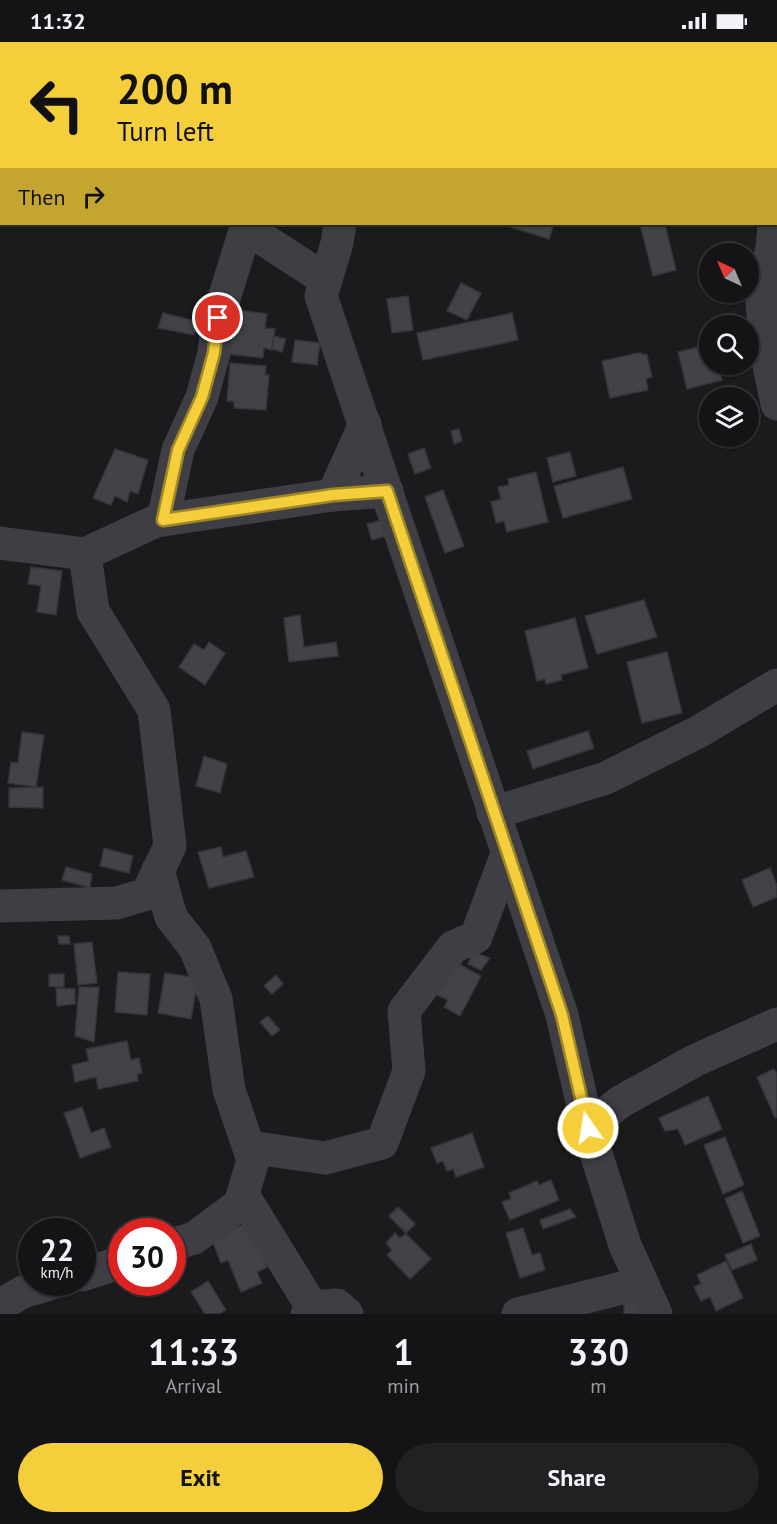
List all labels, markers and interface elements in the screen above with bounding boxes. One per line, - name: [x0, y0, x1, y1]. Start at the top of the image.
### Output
- text: 11:32: [30, 7, 86, 35]
- text: 200 m: [117, 61, 233, 116]
- icon: left: [18, 66, 96, 144]
- text: Turn left: [117, 114, 214, 148]
- icon: right: [77, 180, 110, 213]
- text: Then: [18, 183, 65, 211]
- north arrow: [699, 243, 759, 303]
- map controls: [699, 243, 759, 447]
- pin: [192, 292, 243, 343]
- icon: arrive: [201, 301, 234, 334]
- button: search: [699, 315, 759, 375]
- button: layers: [699, 387, 759, 447]
- position arrow: [556, 1096, 620, 1160]
- speed limit sign: 30: [108, 1218, 186, 1296]
- text: 22: [40, 1230, 74, 1269]
- text: km/h: [41, 1263, 73, 1282]
- text: 11:33: [148, 1328, 239, 1375]
- text: 1: [393, 1328, 414, 1375]
- text: 330: [568, 1328, 629, 1375]
- text: Arrival: [166, 1373, 222, 1399]
- text: min: [387, 1373, 420, 1399]
- text: m: [590, 1373, 607, 1399]
- button: Exit: [18, 1443, 383, 1512]
- button: Share: [395, 1443, 759, 1512]

